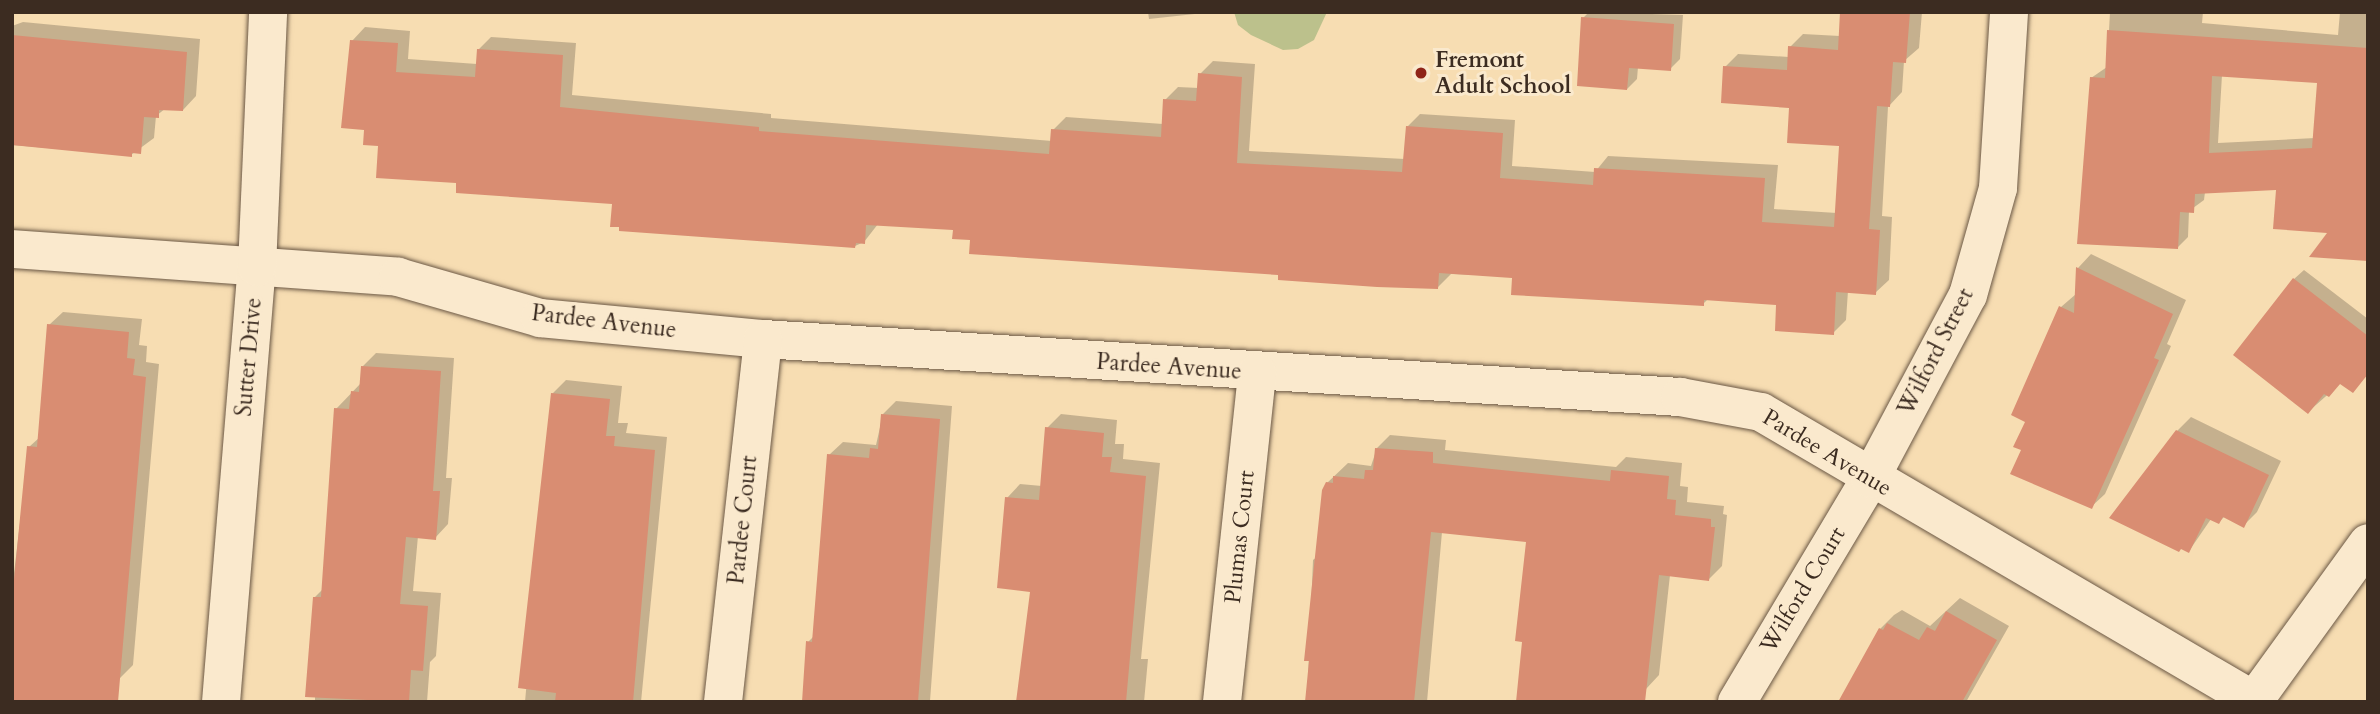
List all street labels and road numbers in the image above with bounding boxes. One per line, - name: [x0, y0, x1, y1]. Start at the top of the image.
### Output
- street label: Wilford Street: [1892, 284, 1980, 420]
- street label: Sutter Drive: [230, 296, 268, 418]
- street label: Pardee Avenue: [530, 299, 678, 345]
- street label: Pardee Avenue: [1095, 348, 1243, 386]
- street label: Pardee Avenue: [1757, 404, 1897, 502]
- street label: Pardee Court: [723, 454, 763, 586]
- street label: Plumas Court: [1219, 469, 1261, 605]
- street label: Wilford Court: [1755, 522, 1851, 658]

